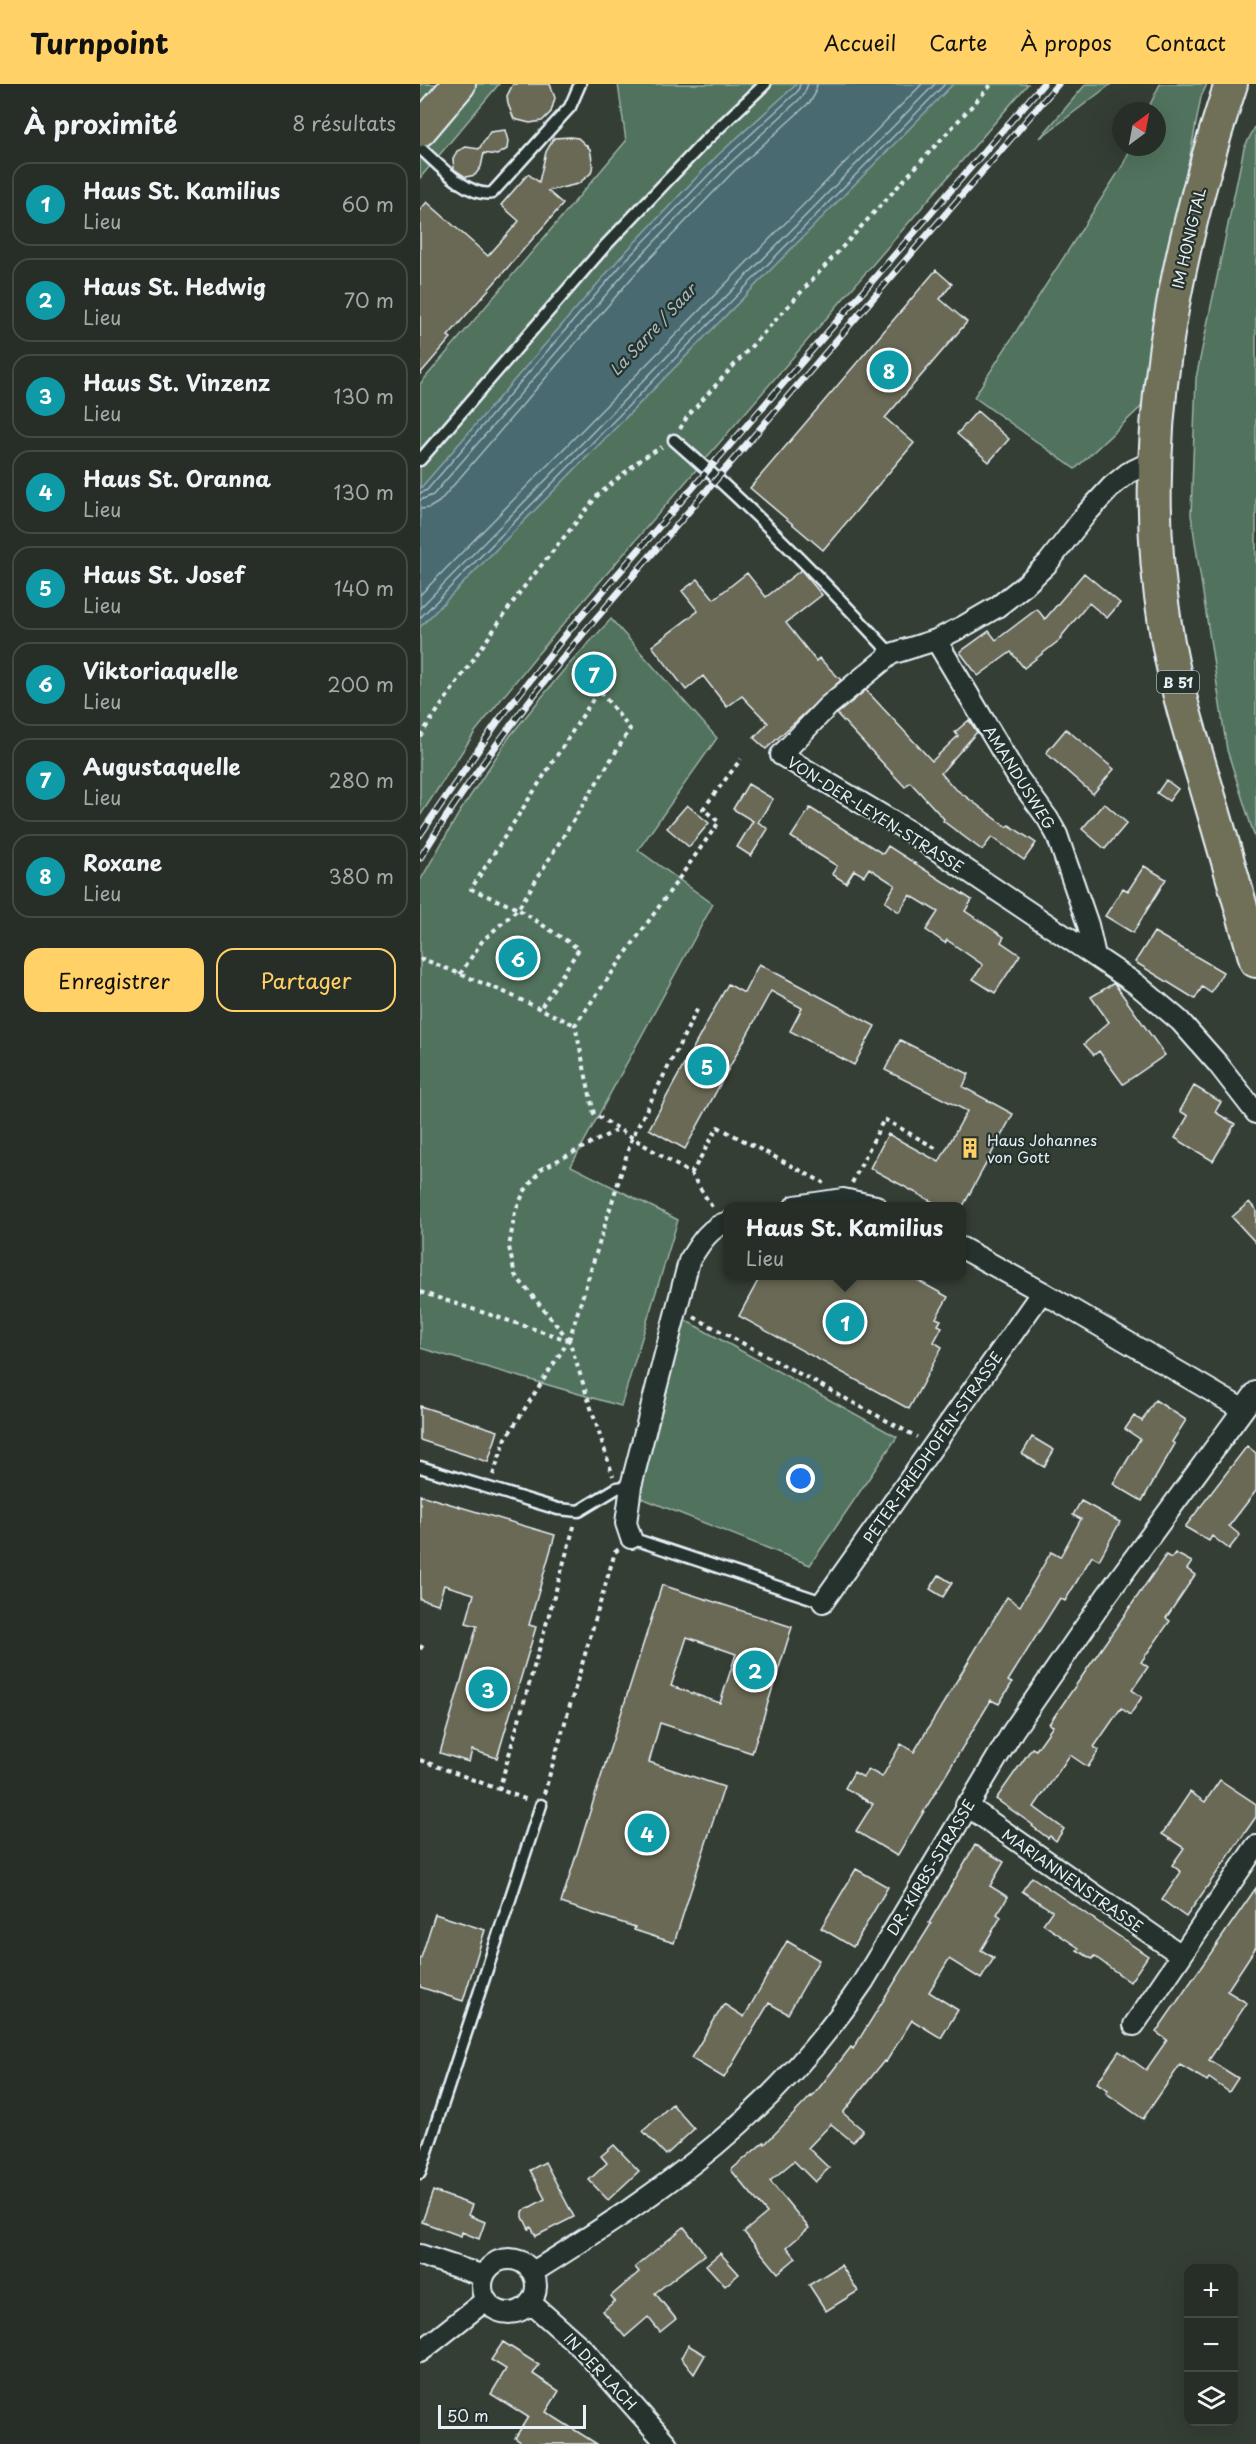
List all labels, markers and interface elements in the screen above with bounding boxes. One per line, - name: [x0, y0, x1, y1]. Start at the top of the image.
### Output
- text: Turnpoint: [30, 21, 169, 64]
- text: Accueil: [824, 26, 896, 58]
- text: Carte: [929, 26, 987, 58]
- text: À propos: [1020, 26, 1112, 58]
- text: Contact: [1145, 26, 1226, 58]
- north arrow: [1112, 102, 1166, 156]
- text: À proximité: [24, 104, 178, 143]
- text: 8 résultats: [292, 108, 396, 138]
- text: Haus St. Kamilius: [83, 173, 280, 206]
- street label: IM HONIGTAL: [1165, 185, 1211, 291]
- text: 1: [41, 189, 50, 219]
- text: 60 m: [342, 189, 394, 219]
- text: Lieu: [83, 206, 121, 236]
- text: Haus St. Hedwig: [83, 269, 266, 302]
- water label: La Sarre / Saar: [603, 276, 703, 380]
- text: 2: [38, 285, 53, 315]
- text: 70 m: [344, 285, 394, 315]
- text: Lieu: [83, 302, 121, 332]
- pin: 8: [870, 348, 908, 392]
- text: Haus St. Vinzenz: [83, 365, 270, 398]
- text: 3: [39, 381, 52, 411]
- text: 130 m: [334, 381, 394, 411]
- text: Lieu: [83, 398, 121, 428]
- text: Haus St. Oranna: [83, 461, 271, 494]
- text: 4: [39, 477, 52, 507]
- text: 130 m: [334, 477, 394, 507]
- text: Lieu: [83, 494, 121, 524]
- text: Haus St. Josef: [83, 557, 245, 590]
- text: 5: [39, 573, 52, 603]
- text: 140 m: [334, 573, 394, 603]
- text: Lieu: [83, 590, 121, 620]
- pin: 7: [574, 652, 614, 696]
- text: Viktoriaquelle: [83, 653, 238, 686]
- text: 6: [38, 669, 53, 699]
- text: 200 m: [327, 669, 394, 699]
- road number: B 51: [1157, 671, 1199, 693]
- text: Lieu: [83, 686, 121, 716]
- street label: AMANDUSWEG: [979, 721, 1061, 833]
- text: Augustaquelle: [83, 749, 240, 782]
- street label: VON-DER-LEYEN-STRASSE: [783, 750, 969, 878]
- text: 7: [40, 765, 51, 795]
- text: 280 m: [329, 765, 394, 795]
- text: Lieu: [83, 782, 121, 812]
- text: Roxane: [83, 845, 162, 878]
- text: 8: [39, 861, 52, 891]
- text: 380 m: [328, 861, 394, 891]
- text: Lieu: [83, 878, 121, 908]
- pin: 6: [498, 936, 538, 980]
- button: Enregistrer: [24, 948, 204, 1012]
- button: Partager: [216, 948, 396, 1012]
- pin: 5: [688, 1044, 726, 1088]
- place label: Haus Johannes von Gott: [987, 1128, 1097, 1168]
- building icon: Haus Johannes von Gott: [958, 1136, 982, 1160]
- popup: [723, 1202, 966, 1280]
- text: Haus St. Kamilius: [746, 1210, 943, 1243]
- text: Lieu: [746, 1243, 784, 1273]
- pin: 1: [826, 1300, 864, 1344]
- street label: PETER-FRIEDHOFEN-STRASSE: [857, 1346, 1007, 1548]
- your location: [786, 1464, 815, 1493]
- pin: 2: [736, 1648, 774, 1692]
- pin: 3: [468, 1666, 508, 1712]
- street label: DR.-KIRBS-STRASSE: [880, 1795, 980, 1939]
- pin: 4: [628, 1810, 666, 1856]
- street label: MARIANNENSTRASSE: [998, 1823, 1148, 1937]
- map controls: [1184, 2264, 1238, 2426]
- button: +: [1184, 2264, 1238, 2318]
- button: −: [1184, 2318, 1238, 2372]
- street label: IN DER LACH: [559, 2327, 643, 2415]
- button: layers: [1184, 2372, 1238, 2426]
- scale bar: [438, 2402, 586, 2430]
- text: 50 m: [447, 2403, 488, 2427]

